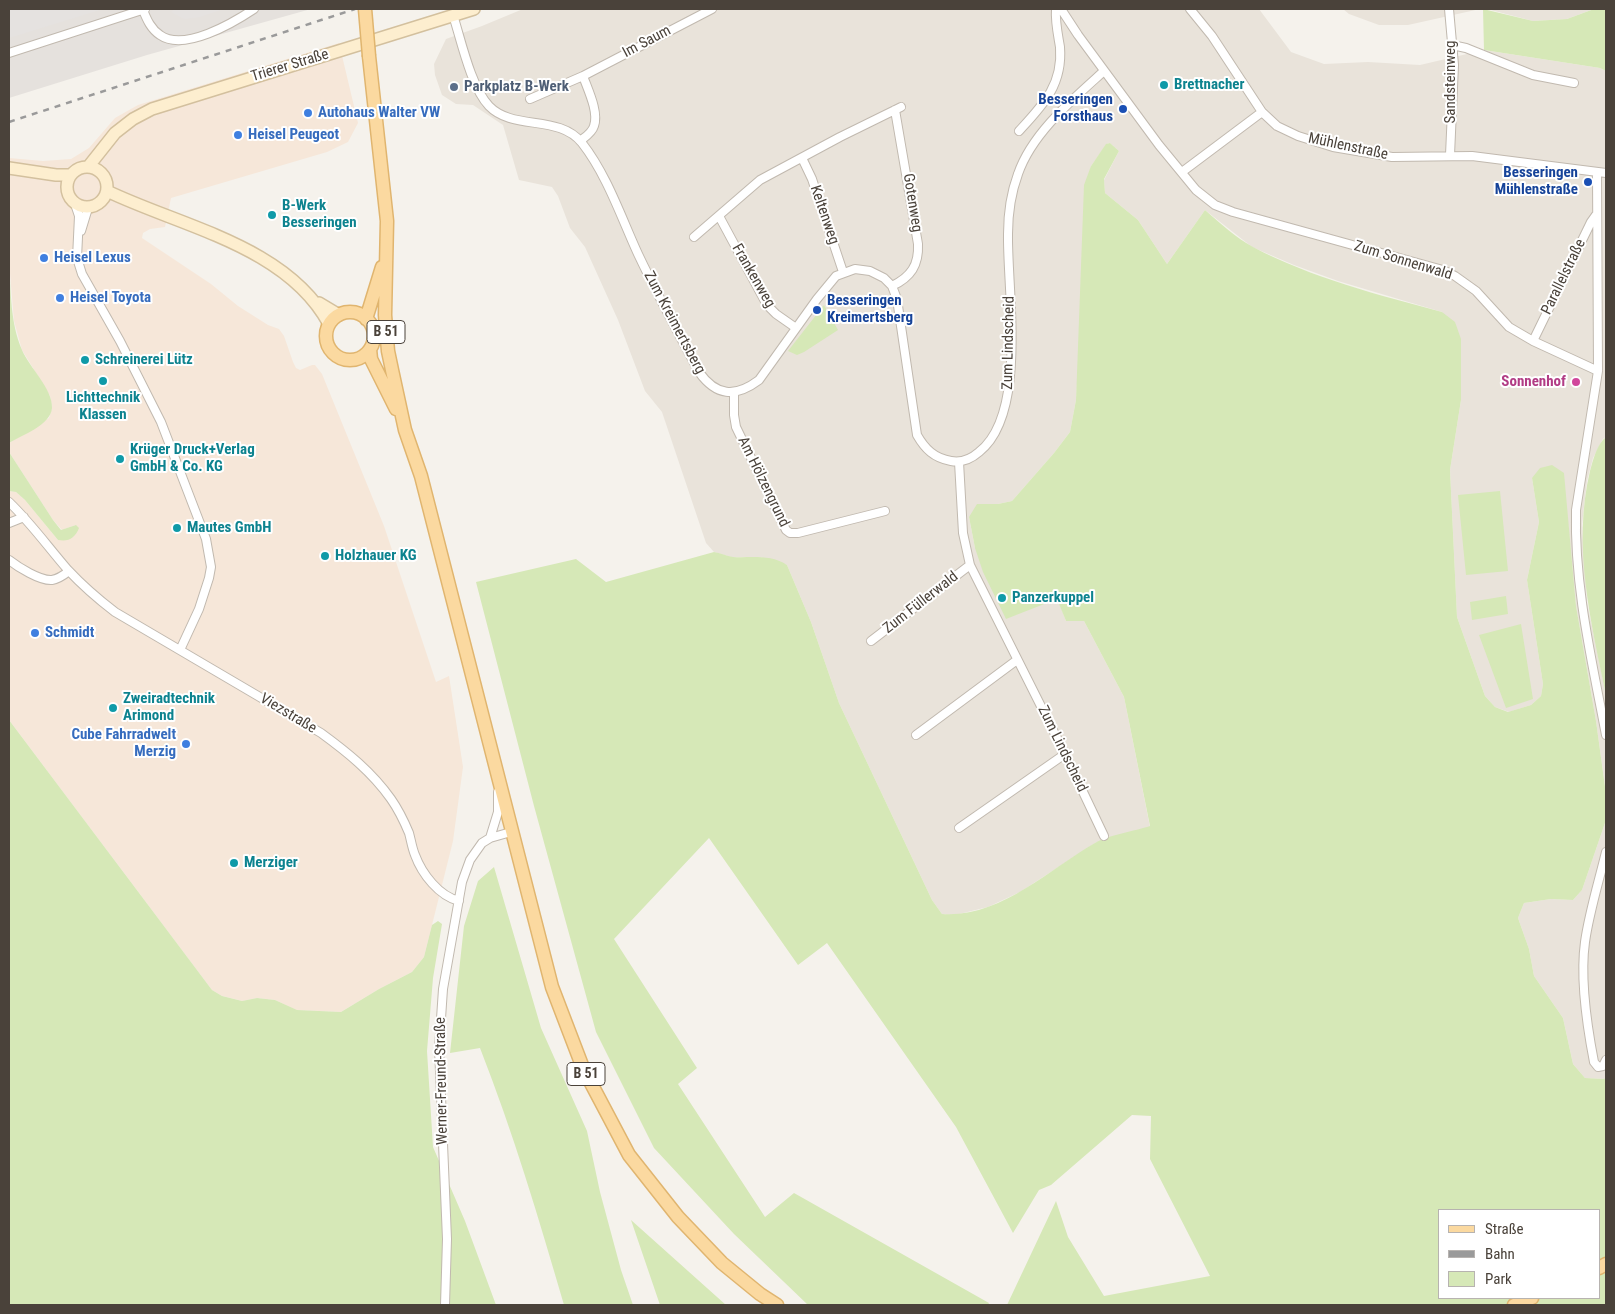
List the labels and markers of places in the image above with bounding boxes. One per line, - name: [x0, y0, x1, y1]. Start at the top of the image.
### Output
- place label: Brettnacher: [1174, 76, 1244, 94]
- place label: Parkplatz B-Werk: [464, 78, 569, 96]
- marker: Brettnacher: [1158, 79, 1170, 91]
- marker: Parkplatz B-Werk: [448, 81, 460, 93]
- place label: Besseringen Forsthaus: [1038, 91, 1113, 126]
- marker: Besseringen Forsthaus: [1117, 103, 1129, 115]
- place label: Autohaus Walter VW: [318, 104, 440, 122]
- marker: Autohaus Walter VW: [302, 107, 314, 119]
- place label: Heisel Peugeot: [248, 126, 339, 144]
- marker: Heisel Peugeot: [232, 129, 244, 141]
- place label: Besseringen Mühlenstraße: [1495, 164, 1578, 199]
- marker: Besseringen Mühlenstraße: [1582, 176, 1594, 188]
- place label: B-Werk Besseringen: [282, 197, 357, 232]
- marker: B-Werk Besseringen: [266, 209, 278, 221]
- place label: Heisel Lexus: [54, 249, 131, 267]
- marker: Heisel Lexus: [38, 252, 50, 264]
- place label: Heisel Toyota: [70, 289, 151, 307]
- marker: Heisel Toyota: [54, 292, 66, 304]
- place label: Besseringen Kreimertsberg: [827, 292, 913, 327]
- marker: Besseringen Kreimertsberg: [811, 304, 823, 316]
- place label: Schreinerei Lütz: [95, 351, 193, 369]
- marker: Schreinerei Lütz: [79, 354, 91, 366]
- place label: Sonnenhof: [1501, 373, 1566, 391]
- marker: Lichttechnik Klassen: [97, 375, 109, 387]
- marker: Sonnenhof: [1570, 376, 1582, 388]
- place label: Lichttechnik Klassen: [66, 389, 140, 424]
- place label: Krüger Druck+Verlag GmbH & Co. KG: [130, 441, 255, 476]
- marker: Krüger Druck+Verlag GmbH & Co. KG: [114, 453, 126, 465]
- place label: Mautes GmbH: [187, 519, 271, 537]
- marker: Mautes GmbH: [171, 522, 183, 534]
- place label: Holzhauer KG: [335, 547, 417, 565]
- marker: Holzhauer KG: [319, 550, 331, 562]
- place label: Panzerkuppel: [1012, 589, 1094, 607]
- marker: Panzerkuppel: [996, 592, 1008, 604]
- place label: Schmidt: [45, 624, 94, 642]
- marker: Schmidt: [29, 627, 41, 639]
- place label: Zweiradtechnik Arimond: [123, 690, 215, 725]
- marker: Zweiradtechnik Arimond: [107, 702, 119, 714]
- place label: Cube Fahrradwelt Merzig: [71, 726, 176, 761]
- marker: Cube Fahrradwelt Merzig: [180, 738, 192, 750]
- place label: Merziger: [244, 854, 298, 872]
- marker: Merziger: [228, 857, 240, 869]

